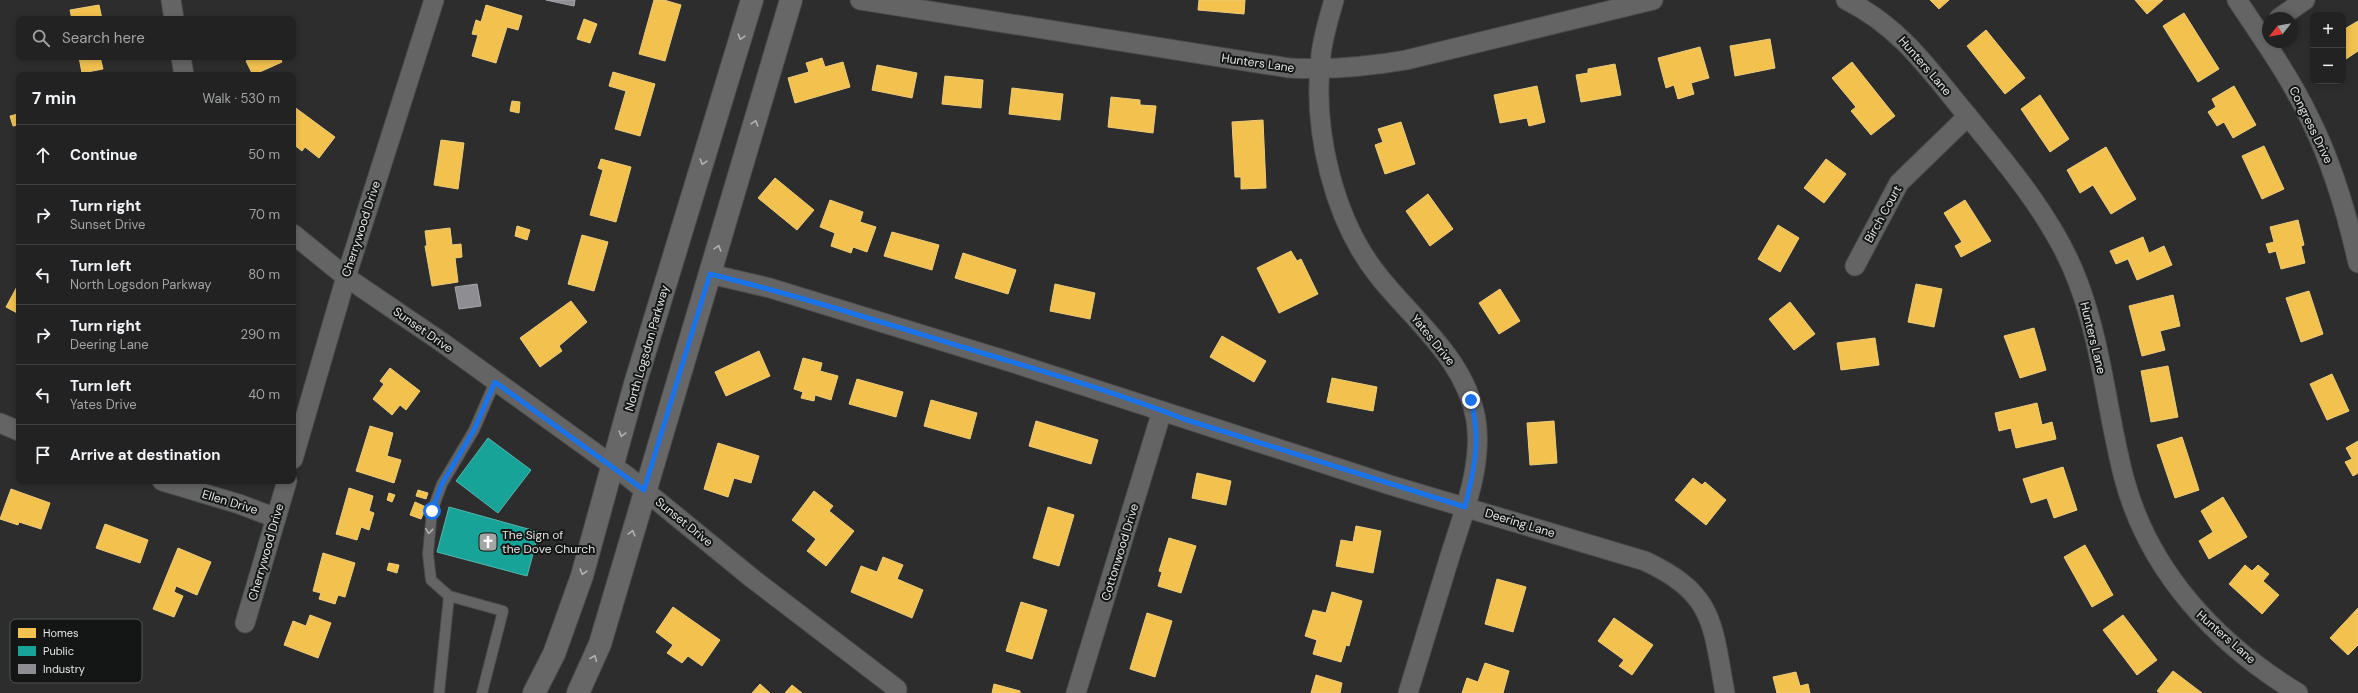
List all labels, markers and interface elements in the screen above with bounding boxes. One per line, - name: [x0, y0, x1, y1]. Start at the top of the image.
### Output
- north arrow: [2262, 12, 2298, 48]
- map controls: [2310, 12, 2346, 84]
- button: +: [2310, 12, 2346, 48]
- search box: [16, 16, 296, 60]
- icon: search: [30, 27, 52, 49]
- text: Search here: [62, 28, 145, 48]
- street label: Hunters Lane: [1895, 33, 1955, 99]
- one-way arrow: [737, 34, 745, 41]
- button: −: [2310, 48, 2346, 84]
- street label: Hunters Lane: [1220, 50, 1296, 76]
- street label: Congress Drive: [2285, 84, 2337, 166]
- text: 7 min: [32, 87, 76, 109]
- text: Walk · 530 m: [202, 90, 280, 107]
- one-way arrow: [750, 120, 759, 127]
- icon: ahead: [32, 144, 54, 166]
- text: Continue: [70, 145, 138, 165]
- text: 50 m: [248, 146, 280, 163]
- one-way arrow: [700, 158, 708, 165]
- street label: Cherrywood Drive: [338, 179, 384, 279]
- street label: Birch Court: [1861, 182, 1905, 245]
- text: Turn right: [70, 196, 141, 216]
- icon: right: [32, 204, 54, 226]
- text: 70 m: [249, 206, 280, 223]
- text: Sunset Drive: [70, 216, 145, 233]
- one-way arrow: [713, 245, 722, 252]
- text: Turn left: [70, 256, 131, 276]
- icon: left: [32, 264, 54, 286]
- text: 80 m: [248, 266, 280, 283]
- text: North Logsdon Parkway: [70, 276, 212, 293]
- street label: North Logsdon Parkway: [621, 283, 673, 413]
- street label: Hunters Lane: [2076, 300, 2110, 376]
- street label: Sunset Drive: [390, 303, 456, 357]
- street label: Yates Drive: [1407, 311, 1459, 369]
- text: Turn right: [70, 316, 141, 336]
- icon: right: [32, 324, 54, 346]
- text: 290 m: [241, 326, 280, 343]
- text: Deering Lane: [70, 336, 149, 353]
- text: Turn left: [70, 376, 131, 396]
- icon: left: [32, 384, 54, 406]
- text: 40 m: [248, 386, 280, 403]
- route end: [1462, 391, 1480, 409]
- text: Yates Drive: [70, 396, 137, 413]
- one-way arrow: [618, 430, 627, 437]
- icon: arrive: [32, 444, 54, 466]
- text: Arrive at destination: [70, 445, 221, 465]
- street label: Ellen Drive: [200, 486, 260, 518]
- street label: Sunset Drive: [652, 494, 716, 550]
- street label: Cherrywood Drive: [245, 501, 288, 602]
- street label: Cottonwood Drive: [1098, 501, 1142, 603]
- route start: [423, 502, 441, 520]
- street label: Deering Lane: [1483, 505, 1557, 541]
- place label: The Sign of the Dove Church: [502, 527, 595, 557]
- one-way arrow: [425, 528, 434, 534]
- one-way arrow: [628, 530, 636, 537]
- church icon: The Sign of the Dove Church: [477, 531, 499, 553]
- one-way arrow: [579, 569, 588, 576]
- street label: Hunters Lane: [2193, 607, 2259, 667]
- legend: [10, 619, 142, 683]
- text: Homes: [43, 626, 79, 640]
- text: Public: [43, 644, 74, 658]
- one-way arrow: [590, 654, 598, 661]
- text: Industry: [43, 662, 85, 676]

